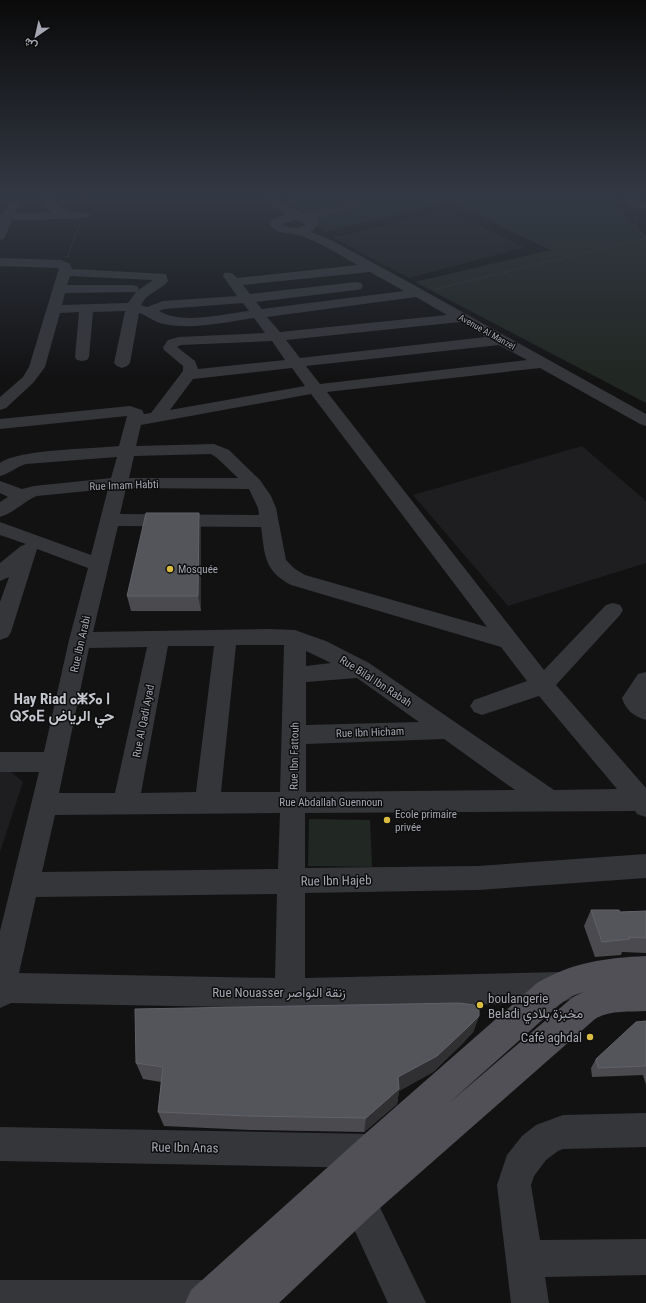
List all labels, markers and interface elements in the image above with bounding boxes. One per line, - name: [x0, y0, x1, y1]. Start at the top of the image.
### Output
- north arrow: [16, 16, 56, 56]
- text: ش: [22, 35, 40, 53]
- street label: Avenue Al Manzel: [457, 312, 517, 352]
- street label: Rue Imam Habti: [89, 478, 159, 493]
- place label: Mosquée: [178, 563, 218, 576]
- marker: Mosquée: [165, 564, 175, 574]
- street label: Rue Ibn Arabi: [68, 615, 93, 674]
- street label: Rue Bilal Ibn Rabah: [337, 653, 414, 710]
- street label: Rue Al Qadi Ayad: [130, 684, 157, 759]
- district label: Hay Riad ⴰⵥⵢⴰ ⵏ ⵕⵢⴰⴹ حي الرياض: [10, 690, 114, 729]
- street label: Rue Ibn Fattouh: [287, 722, 302, 790]
- street label: Rue Ibn Hicham: [336, 725, 404, 740]
- street label: Rue Abdallah Guennoun: [279, 796, 383, 809]
- place label: Ecole primaire privée: [395, 808, 457, 834]
- marker: Ecole primaire privée: [382, 815, 392, 825]
- street label: Rue Ibn Hajeb: [300, 872, 372, 889]
- street label: Rue Nouasser زنقة النواصر: [212, 985, 346, 1001]
- place label: boulangerie Beladi مخبزة بلادي: [488, 991, 583, 1024]
- marker: boulangerie Beladi مخبزة بلادي: [475, 1000, 485, 1010]
- place label: Café aghdal: [521, 1030, 582, 1045]
- marker: Café aghdal: [585, 1032, 595, 1042]
- street label: Rue Ibn Anas: [151, 1139, 219, 1156]

